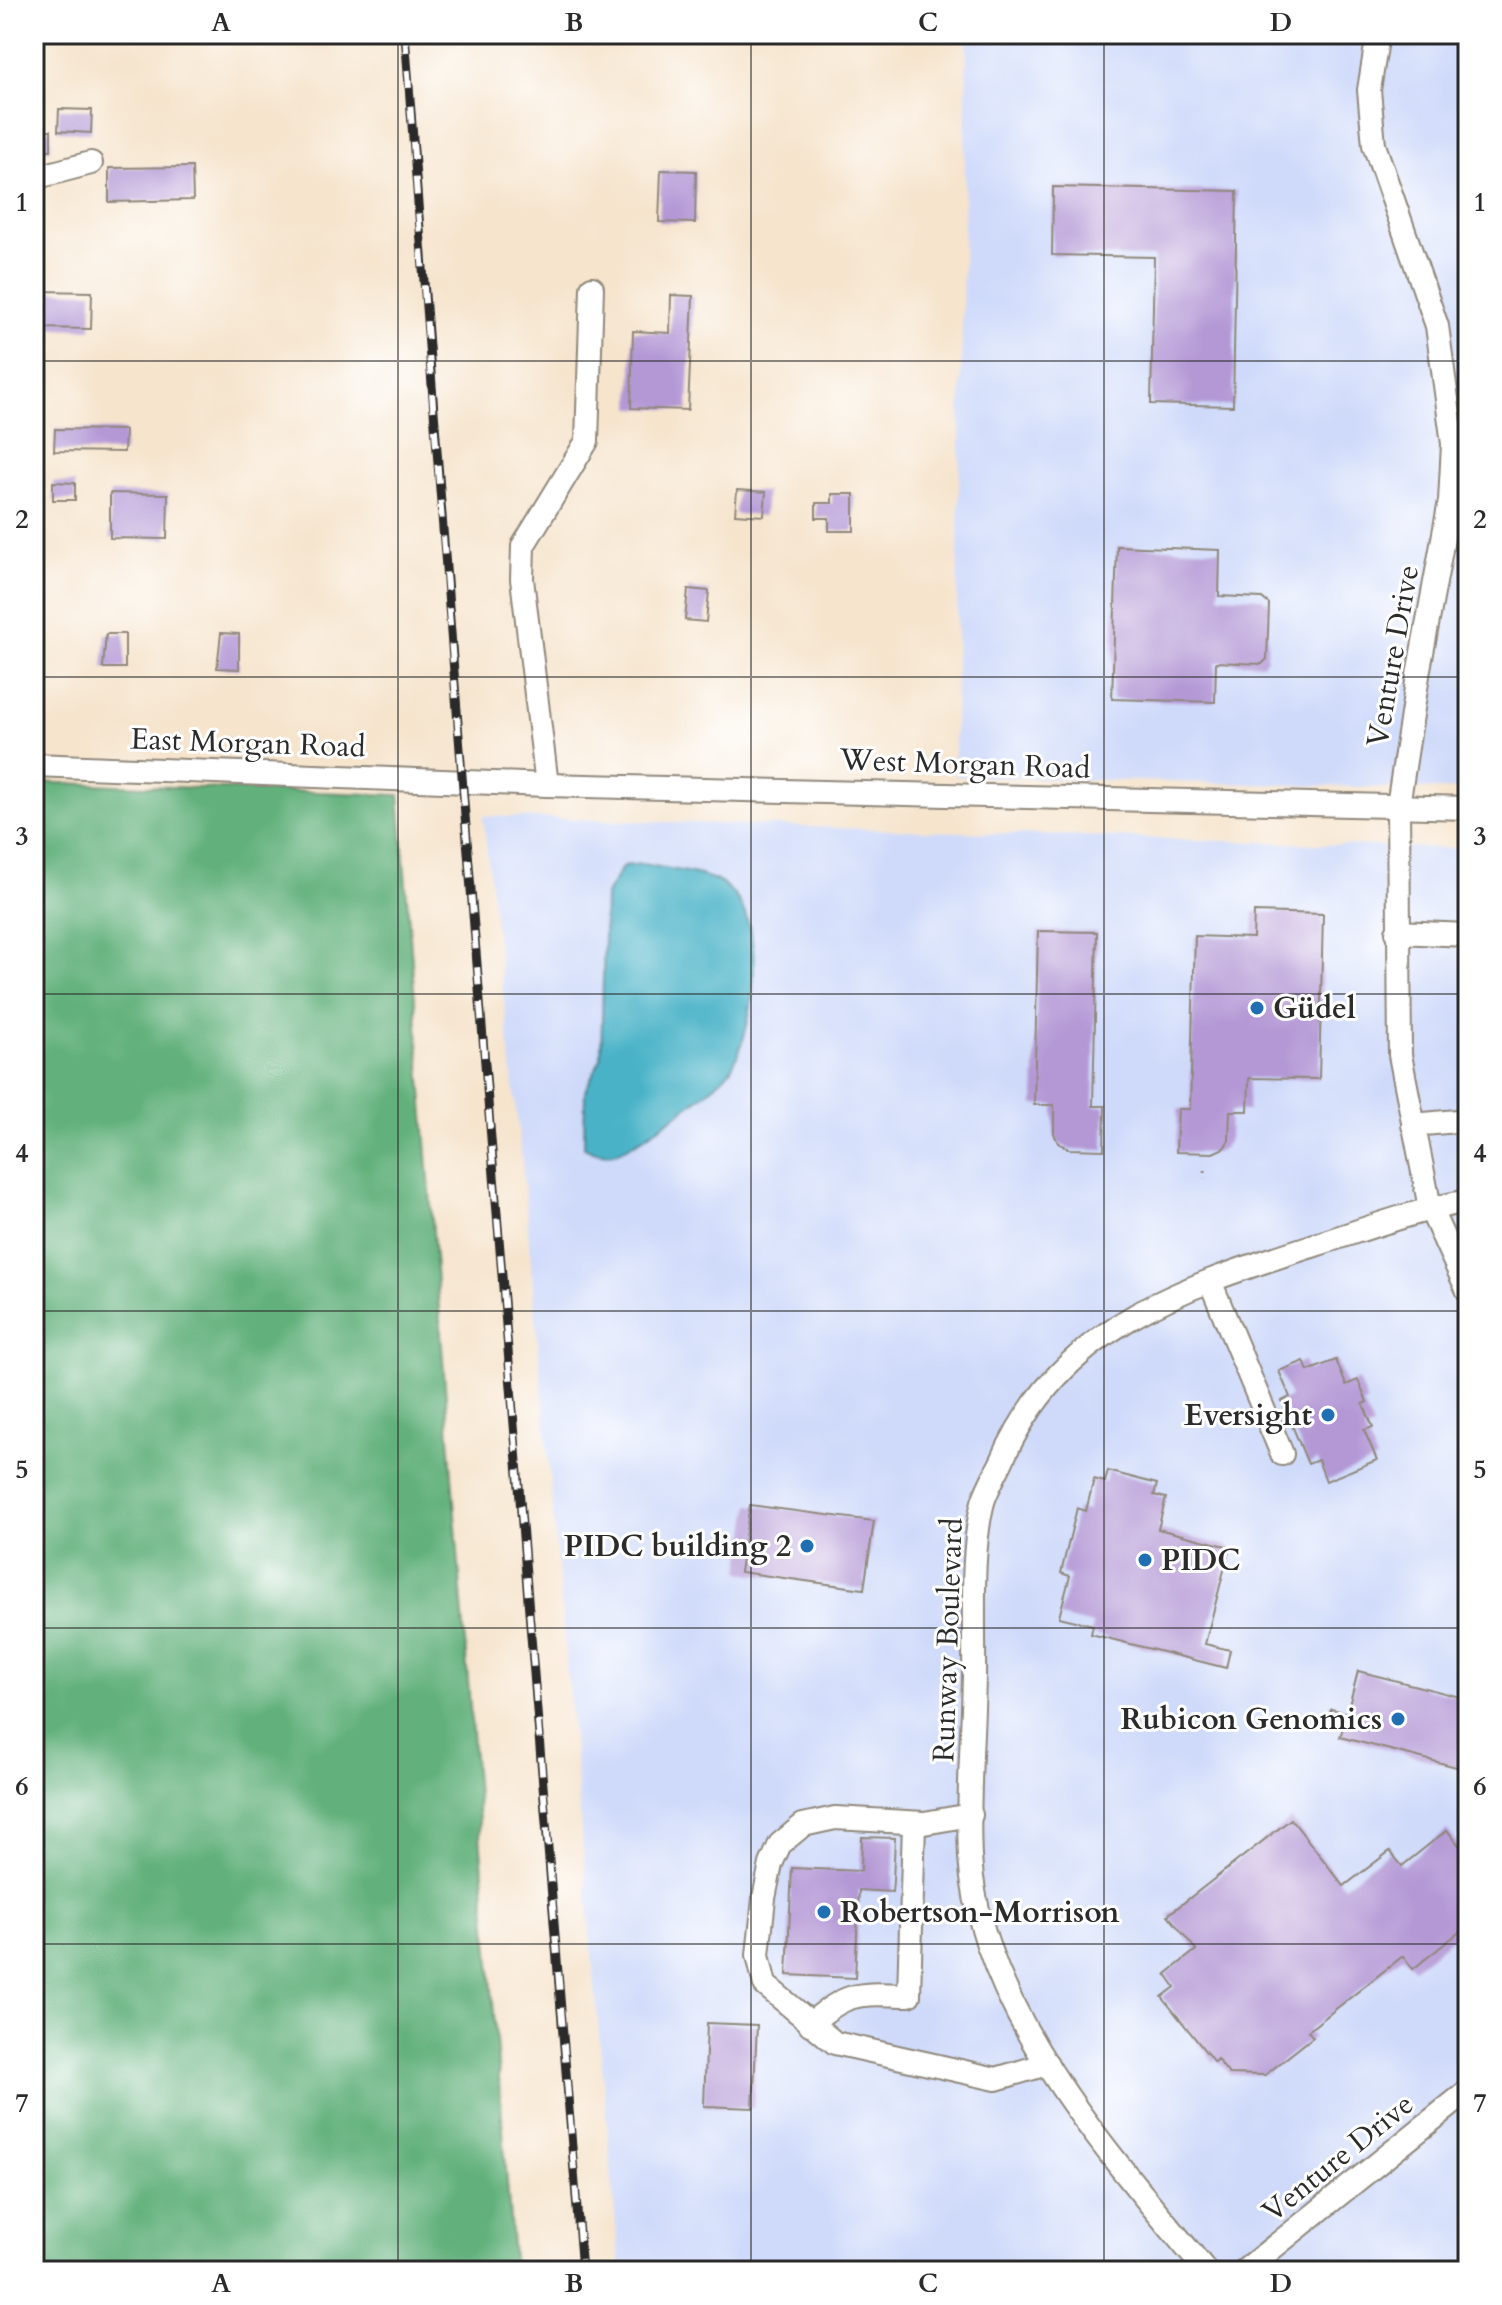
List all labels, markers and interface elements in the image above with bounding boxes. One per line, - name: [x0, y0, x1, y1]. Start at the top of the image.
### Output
- text: A: [211, 5, 231, 40]
- text: B: [565, 5, 583, 40]
- text: C: [918, 5, 938, 40]
- text: D: [1270, 5, 1292, 40]
- text: 1: [15, 185, 29, 220]
- text: 1: [1473, 185, 1487, 220]
- text: 2: [15, 502, 29, 537]
- text: 2: [1473, 502, 1487, 537]
- street label: Venture Drive: [1357, 562, 1429, 750]
- street label: East Morgan Road: [130, 718, 366, 768]
- street label: West Morgan Road: [838, 739, 1091, 789]
- text: 3: [15, 819, 29, 854]
- text: 3: [1473, 819, 1487, 854]
- place label: Güdel: [1273, 988, 1356, 1029]
- marker: Güdel: [1248, 999, 1266, 1017]
- text: 4: [15, 1136, 29, 1171]
- text: 4: [1473, 1136, 1487, 1171]
- place label: Eversight: [1184, 1395, 1312, 1436]
- marker: Eversight: [1319, 1406, 1337, 1424]
- text: 5: [15, 1452, 29, 1487]
- text: 5: [1473, 1452, 1487, 1487]
- street label: Runway Boulevard: [923, 1517, 973, 1763]
- place label: PIDC building 2: [564, 1526, 791, 1567]
- marker: PIDC building 2: [798, 1537, 816, 1555]
- place label: PIDC: [1161, 1540, 1241, 1581]
- marker: PIDC: [1136, 1551, 1154, 1569]
- place label: Rubicon Genomics: [1120, 1699, 1382, 1740]
- marker: Rubicon Genomics: [1389, 1710, 1407, 1728]
- text: 6: [15, 1769, 29, 1804]
- text: 6: [1473, 1769, 1487, 1804]
- place label: Robertson-Morrison: [840, 1892, 1120, 1933]
- marker: Robertson-Morrison: [815, 1903, 833, 1921]
- street label: Venture Drive: [1254, 2084, 1422, 2232]
- text: 7: [15, 2086, 29, 2121]
- text: 7: [1473, 2086, 1487, 2121]
- text: A: [211, 2266, 231, 2301]
- text: B: [565, 2266, 583, 2301]
- text: C: [918, 2266, 938, 2301]
- text: D: [1270, 2266, 1292, 2301]

